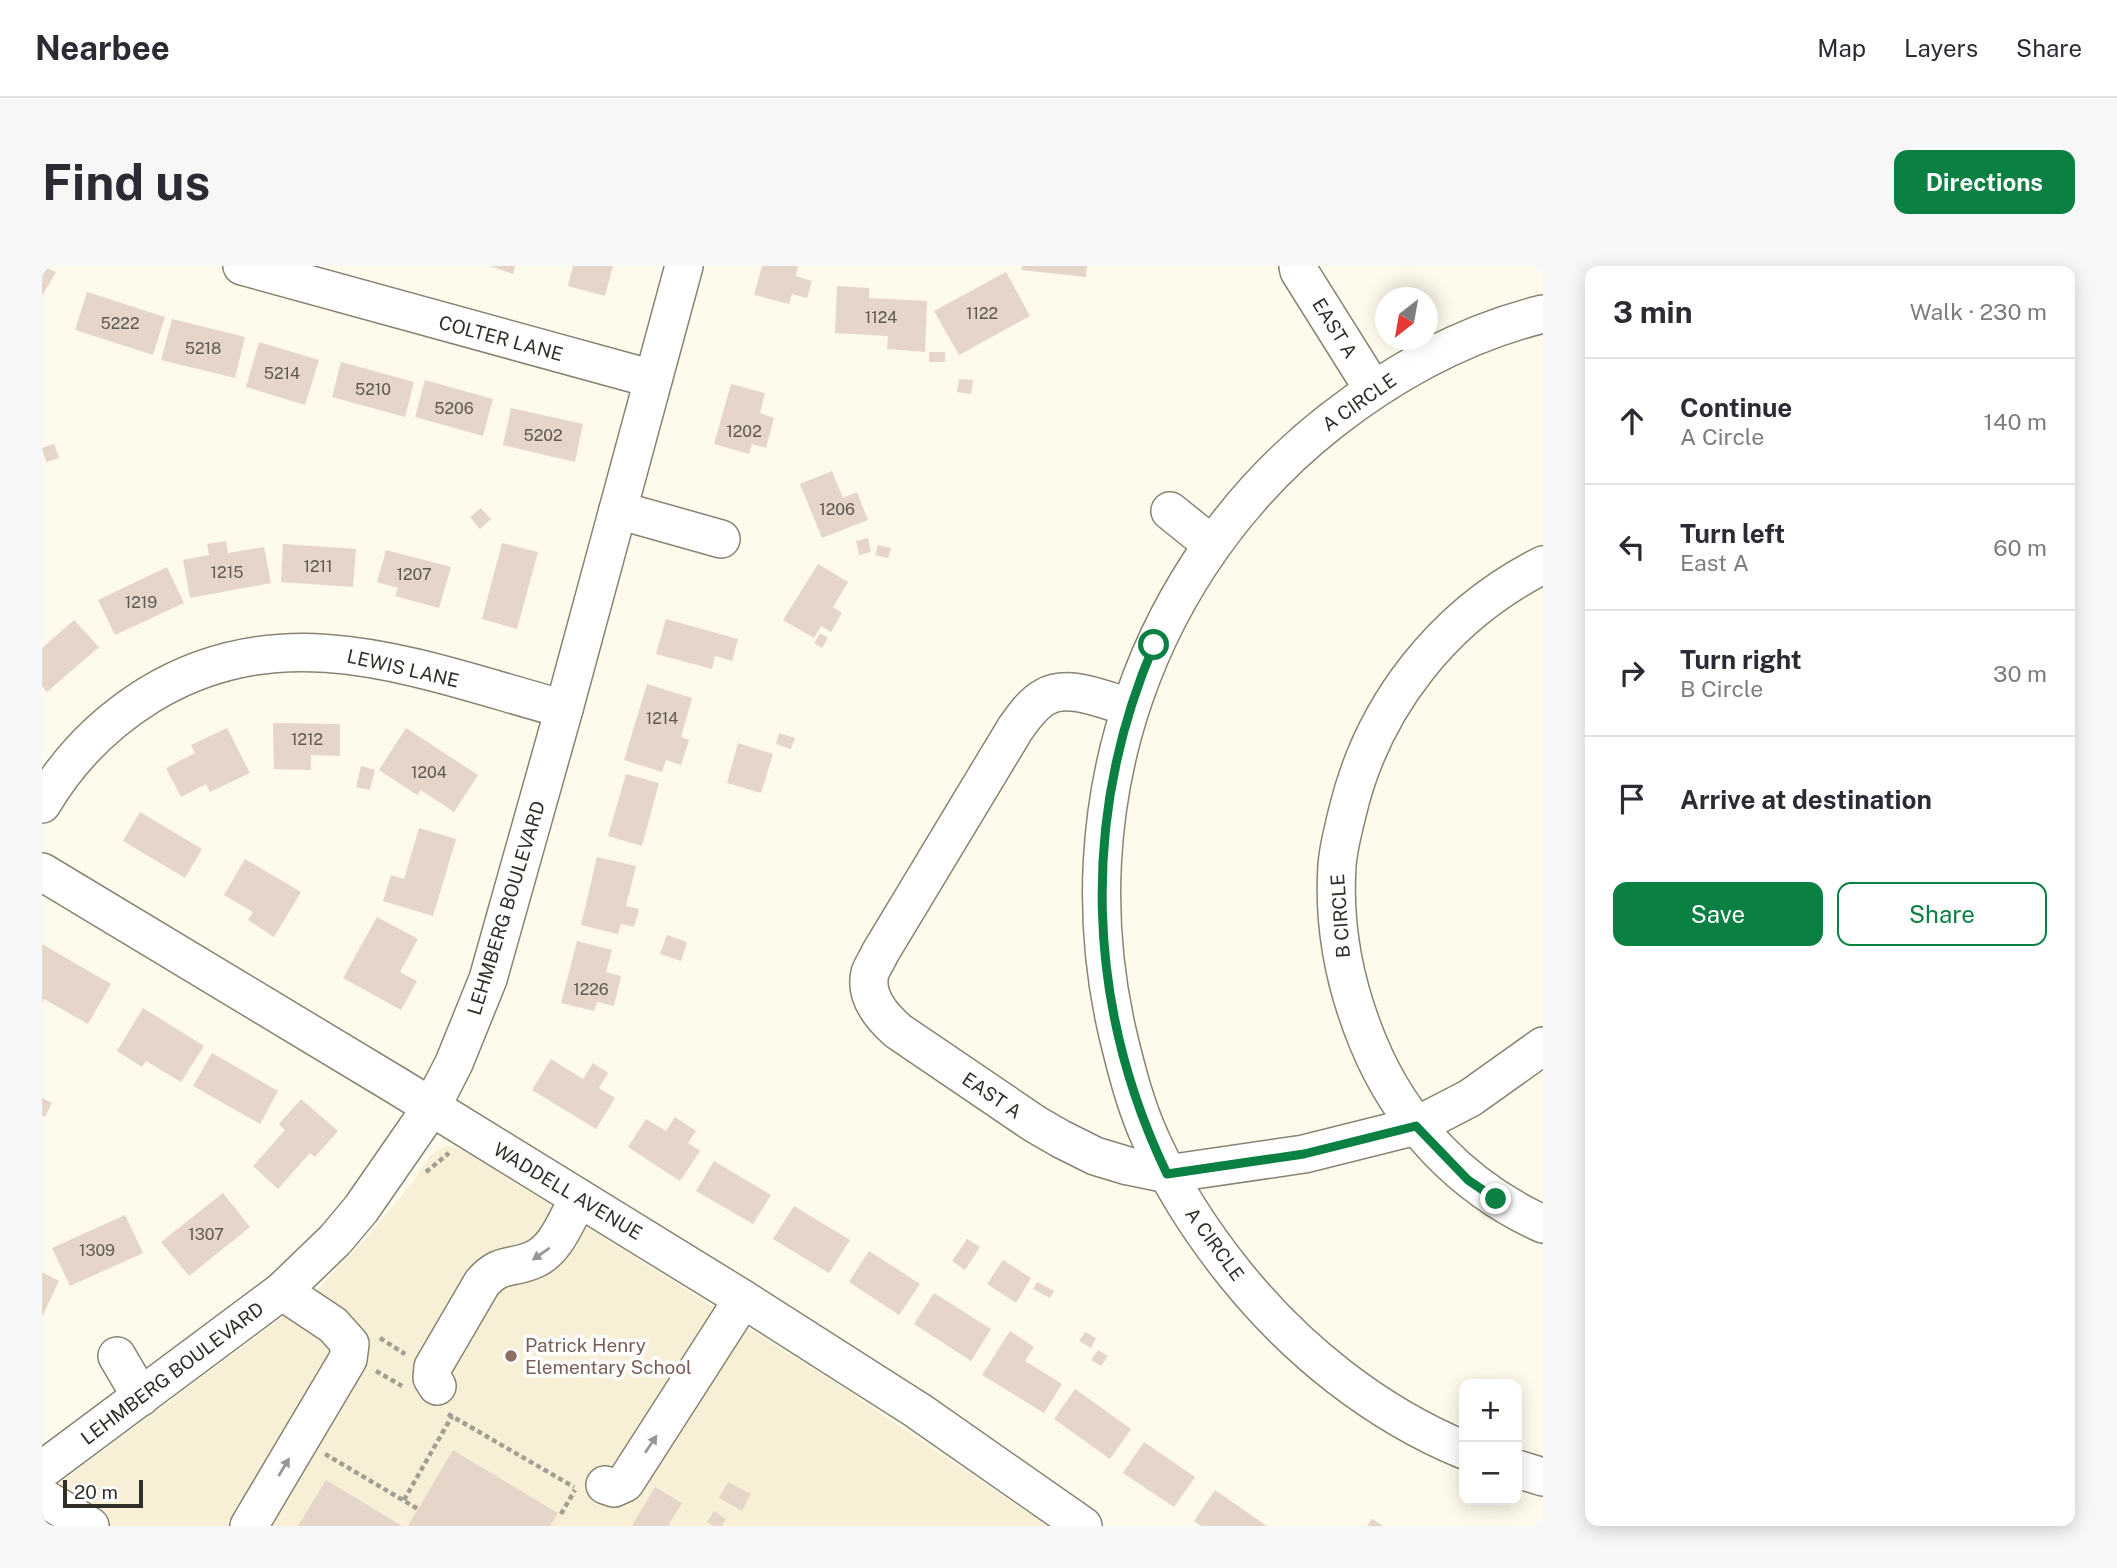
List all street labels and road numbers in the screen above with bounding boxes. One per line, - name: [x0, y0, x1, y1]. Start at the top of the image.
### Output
- street label: EAST A: [1308, 294, 1362, 362]
- street label: COLTER LANE: [436, 311, 566, 365]
- street label: A CIRCLE: [1318, 369, 1400, 435]
- street label: LEWIS LANE: [345, 644, 461, 692]
- street label: LEHMBERG BOULEVARD: [463, 798, 549, 1018]
- street label: B CIRCLE: [1326, 873, 1354, 959]
- street label: EAST A: [958, 1067, 1026, 1123]
- street label: WADDELL AVENUE: [490, 1138, 646, 1244]
- street label: A CIRCLE: [1181, 1203, 1249, 1285]
- street label: LEHMBERG BOULEVARD: [76, 1297, 268, 1449]

